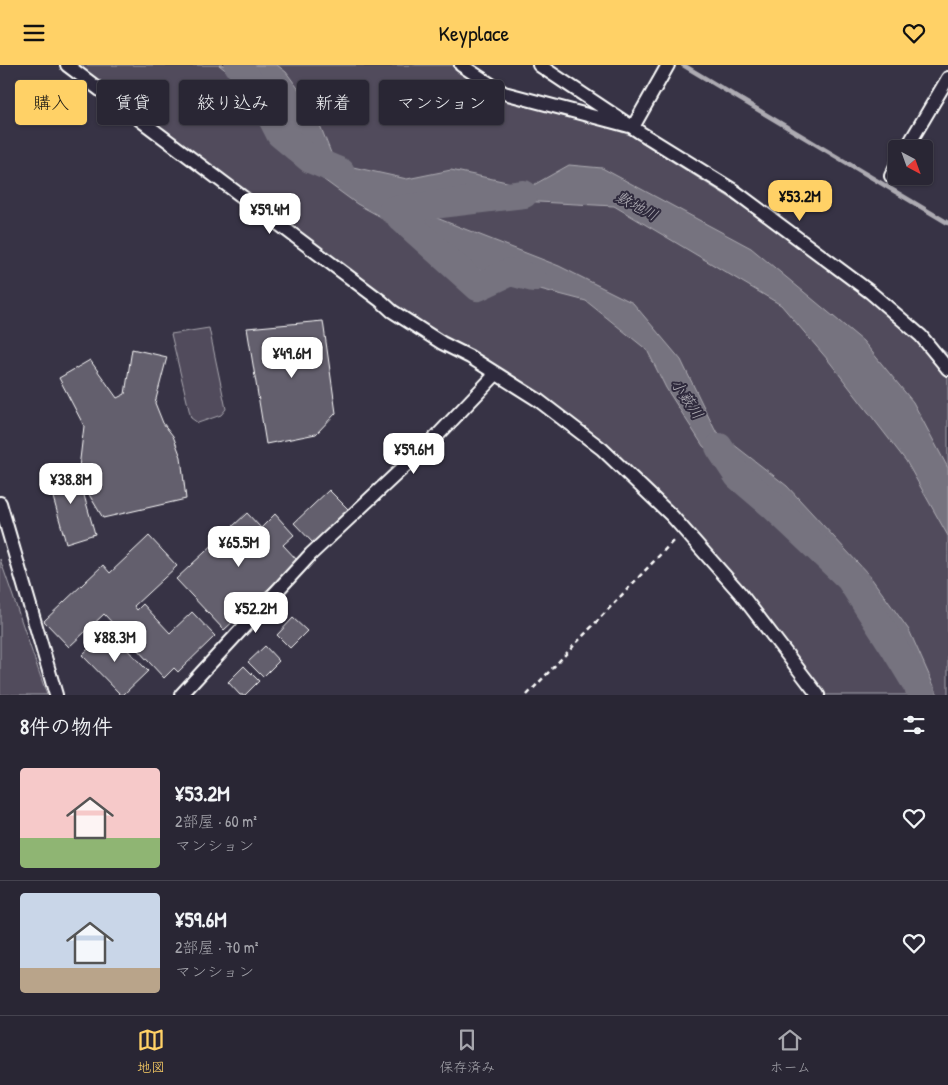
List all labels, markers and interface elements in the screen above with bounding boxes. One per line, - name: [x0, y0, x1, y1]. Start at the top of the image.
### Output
- text: Keyplace: [439, 18, 509, 48]
- icon: menu: [20, 19, 48, 47]
- icon: heart: [900, 19, 928, 47]
- chip: 購入: [15, 80, 87, 125]
- chip: 賃貸: [97, 80, 169, 125]
- chip: 絞り込み: [179, 80, 287, 125]
- chip: 新着: [297, 80, 369, 125]
- chip: マンション: [379, 80, 504, 125]
- north arrow: [888, 140, 932, 185]
- map controls: [888, 140, 933, 185]
- pin: ¥53.2M: [759, 179, 841, 222]
- text: ¥53.2M: [779, 185, 821, 207]
- water label: 敷地川: [612, 186, 662, 225]
- pin: ¥59.4M: [229, 193, 311, 235]
- text: ¥59.4M: [250, 198, 290, 220]
- pin: ¥49.6M: [251, 337, 333, 379]
- text: ¥49.6M: [273, 342, 311, 364]
- water label: 小薮川: [666, 374, 709, 423]
- pin: ¥59.6M: [373, 433, 455, 475]
- text: ¥59.6M: [394, 438, 434, 460]
- pin: ¥38.8M: [30, 463, 112, 505]
- text: ¥38.8M: [50, 468, 92, 490]
- pin: ¥65.5M: [198, 525, 280, 568]
- text: ¥65.5M: [219, 531, 259, 553]
- pin: ¥52.2M: [215, 591, 297, 634]
- text: ¥52.2M: [235, 597, 277, 619]
- pin: ¥88.3M: [74, 621, 156, 663]
- text: ¥88.3M: [94, 626, 136, 648]
- icon: filters: [900, 711, 928, 739]
- text: 8件の物件: [20, 712, 113, 741]
- text: ¥53.2M: [175, 779, 230, 808]
- icon: home: [60, 788, 120, 848]
- icon: heart: [900, 804, 928, 832]
- text: 2部屋 · 60 m²: [175, 810, 257, 832]
- text: マンション: [175, 834, 254, 856]
- text: ¥59.6M: [175, 905, 227, 934]
- icon: home: [60, 913, 120, 973]
- icon: heart: [900, 929, 928, 957]
- text: 2部屋 · 70 m²: [175, 936, 258, 958]
- text: マンション: [175, 960, 254, 982]
- tab: 地図: [137, 1026, 165, 1076]
- tab: 保存済み: [439, 1026, 495, 1076]
- tab: ホーム: [769, 1026, 811, 1076]

